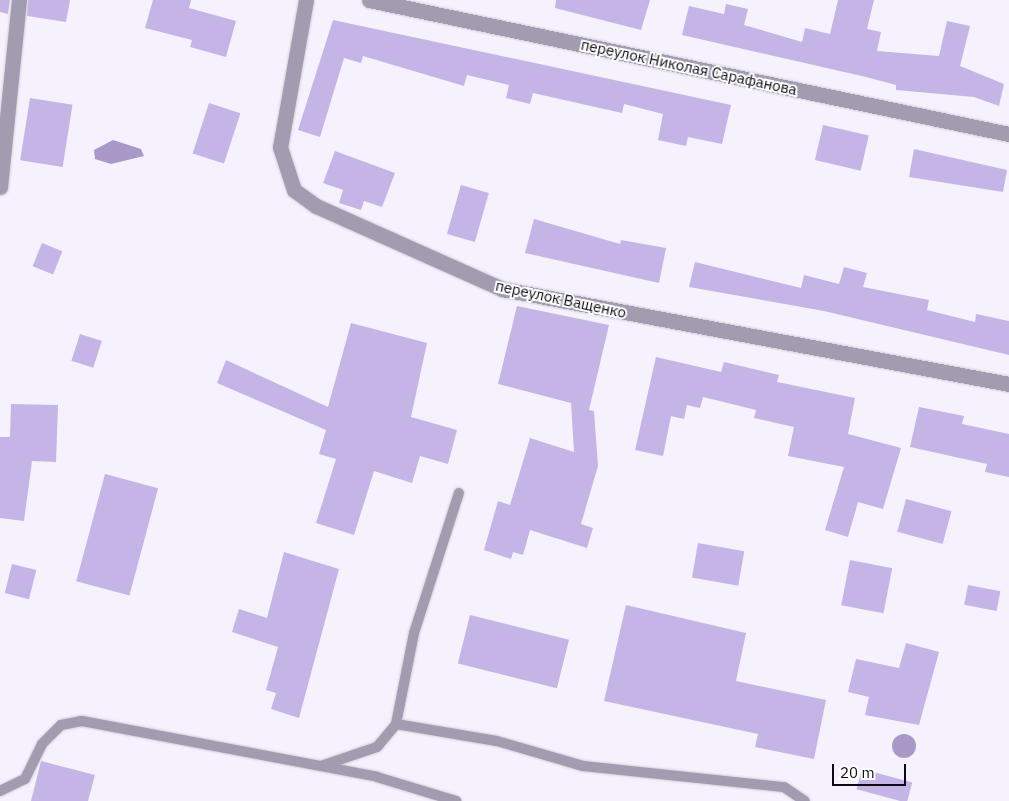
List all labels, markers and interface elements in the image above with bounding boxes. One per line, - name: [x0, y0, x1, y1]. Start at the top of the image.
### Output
- street label: переулок Николая Сарафанова: [579, 35, 799, 99]
- street label: переулок Ващенко: [494, 276, 628, 322]
- scale bar: [834, 754, 908, 786]
- text: 20 m: [840, 763, 875, 782]

